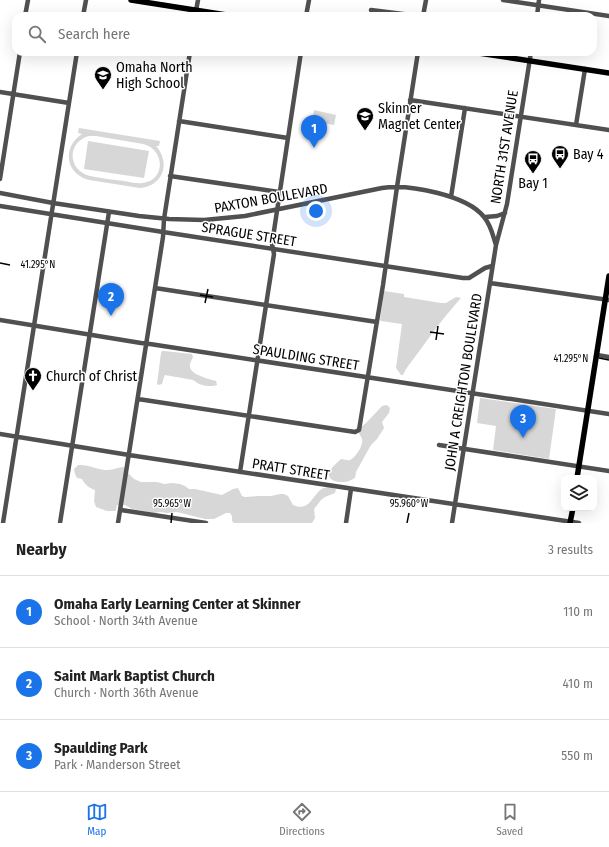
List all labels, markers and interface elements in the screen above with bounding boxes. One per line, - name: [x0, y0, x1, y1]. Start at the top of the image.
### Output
- search box: [12, 12, 597, 56]
- icon: search: [26, 23, 48, 45]
- text: Search here: [58, 25, 130, 43]
- place label: Omaha North High School: [116, 59, 193, 92]
- school or university icon: Omaha North High School: [93, 65, 113, 90]
- street label: NORTH 31ST AVENUE: [487, 89, 522, 205]
- place label: Skinner Magnet Center: [378, 100, 461, 133]
- school or university icon: Skinner Magnet Center: [355, 106, 375, 131]
- pin: 1: [301, 115, 327, 148]
- bus stop icon: Bay 4: [550, 144, 570, 169]
- place label: Bay 4: [573, 146, 604, 163]
- bus stop icon: Bay 1: [523, 149, 543, 174]
- place label: Bay 1: [518, 175, 548, 192]
- street label: PAXTON BOULEVARD: [213, 180, 329, 217]
- your location: [306, 201, 326, 221]
- street label: SPRAGUE STREET: [200, 219, 298, 250]
- text: 41.295°N: [21, 259, 55, 271]
- pin: 2: [98, 283, 124, 316]
- street label: JOHN A CREIGHTON BOULEVARD: [441, 292, 486, 472]
- street label: SPAULDING STREET: [252, 341, 361, 374]
- text: 41.295°N: [554, 353, 588, 365]
- church icon: Church of Christ: [23, 366, 43, 391]
- place label: Church of Christ: [46, 368, 138, 385]
- pin: 3: [510, 405, 536, 438]
- street label: PRATT STREET: [251, 455, 331, 484]
- map controls: [561, 475, 597, 511]
- button: layers: [561, 475, 597, 511]
- text: 95.965°W: [153, 498, 191, 510]
- text: 95.960°W: [390, 498, 429, 510]
- text: Nearby: [16, 539, 67, 560]
- text: 3 results: [548, 542, 593, 557]
- text: Omaha Early Learning Center at Skinner: [54, 595, 300, 613]
- text: 1: [26, 604, 32, 619]
- text: 110 m: [563, 604, 593, 619]
- text: School · North 34th Avenue: [54, 613, 198, 628]
- text: Saint Mark Baptist Church: [54, 667, 215, 685]
- text: 2: [26, 676, 32, 691]
- text: 410 m: [563, 676, 593, 691]
- text: Church · North 36th Avenue: [54, 685, 199, 700]
- text: Spaulding Park: [54, 739, 148, 757]
- text: 3: [26, 748, 32, 763]
- text: 550 m: [561, 748, 593, 763]
- text: Park · Manderson Street: [54, 757, 180, 772]
- tab: Map: [86, 801, 108, 838]
- tab: Directions: [279, 801, 325, 838]
- tab: Saved: [496, 801, 523, 838]

